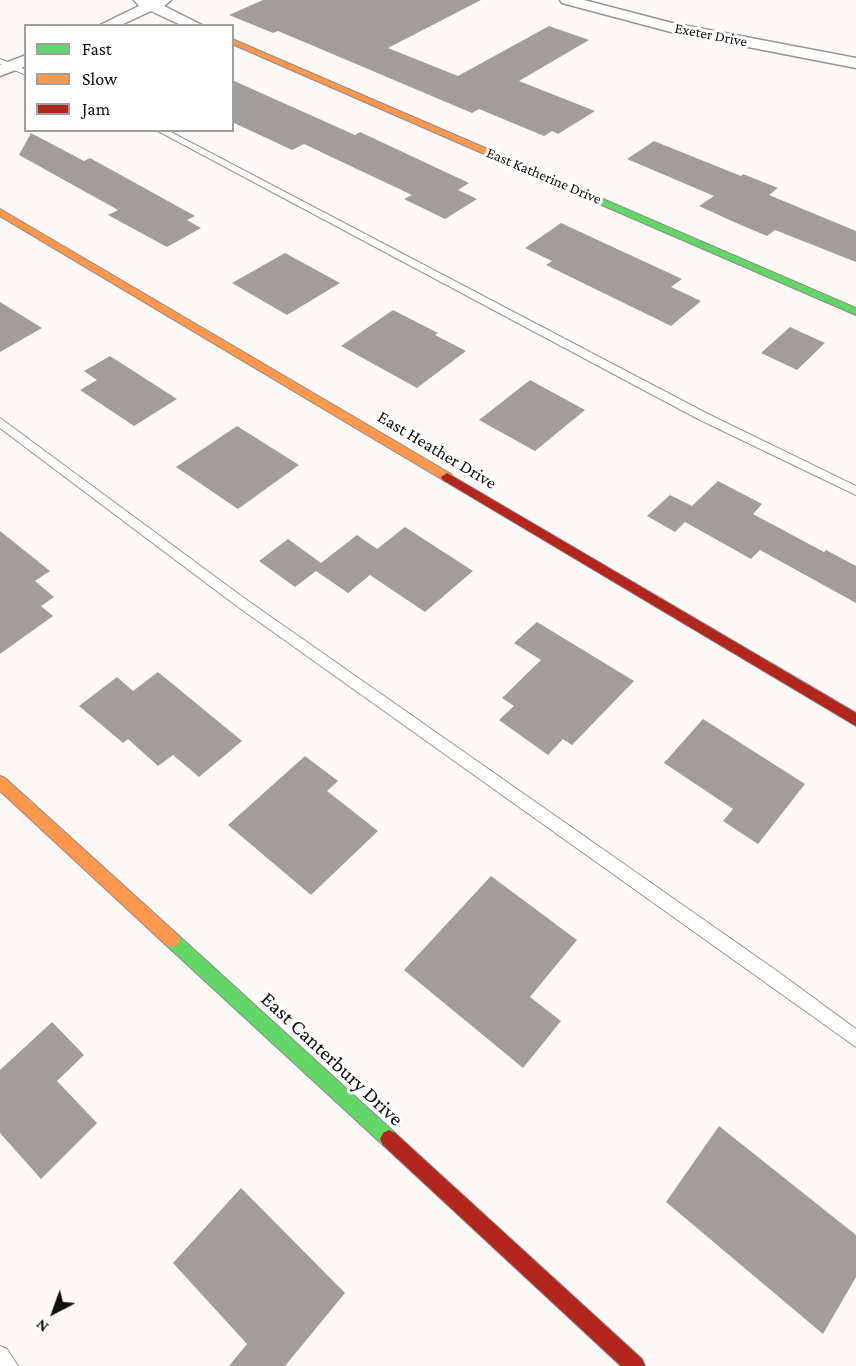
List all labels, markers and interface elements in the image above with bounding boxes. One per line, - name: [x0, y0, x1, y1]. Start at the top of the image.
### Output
- street label: Exeter Drive: [673, 19, 749, 51]
- legend: [24, 24, 234, 132]
- text: Fast: [82, 39, 112, 59]
- text: Slow: [82, 69, 117, 89]
- text: Jam: [82, 99, 110, 119]
- street label: East Katherine Drive: [484, 144, 604, 208]
- street label: East Heather Drive: [374, 406, 500, 494]
- street label: East Canterbury Drive: [256, 986, 408, 1132]
- north arrow: [24, 1282, 84, 1342]
- text: N: [32, 1316, 52, 1336]

